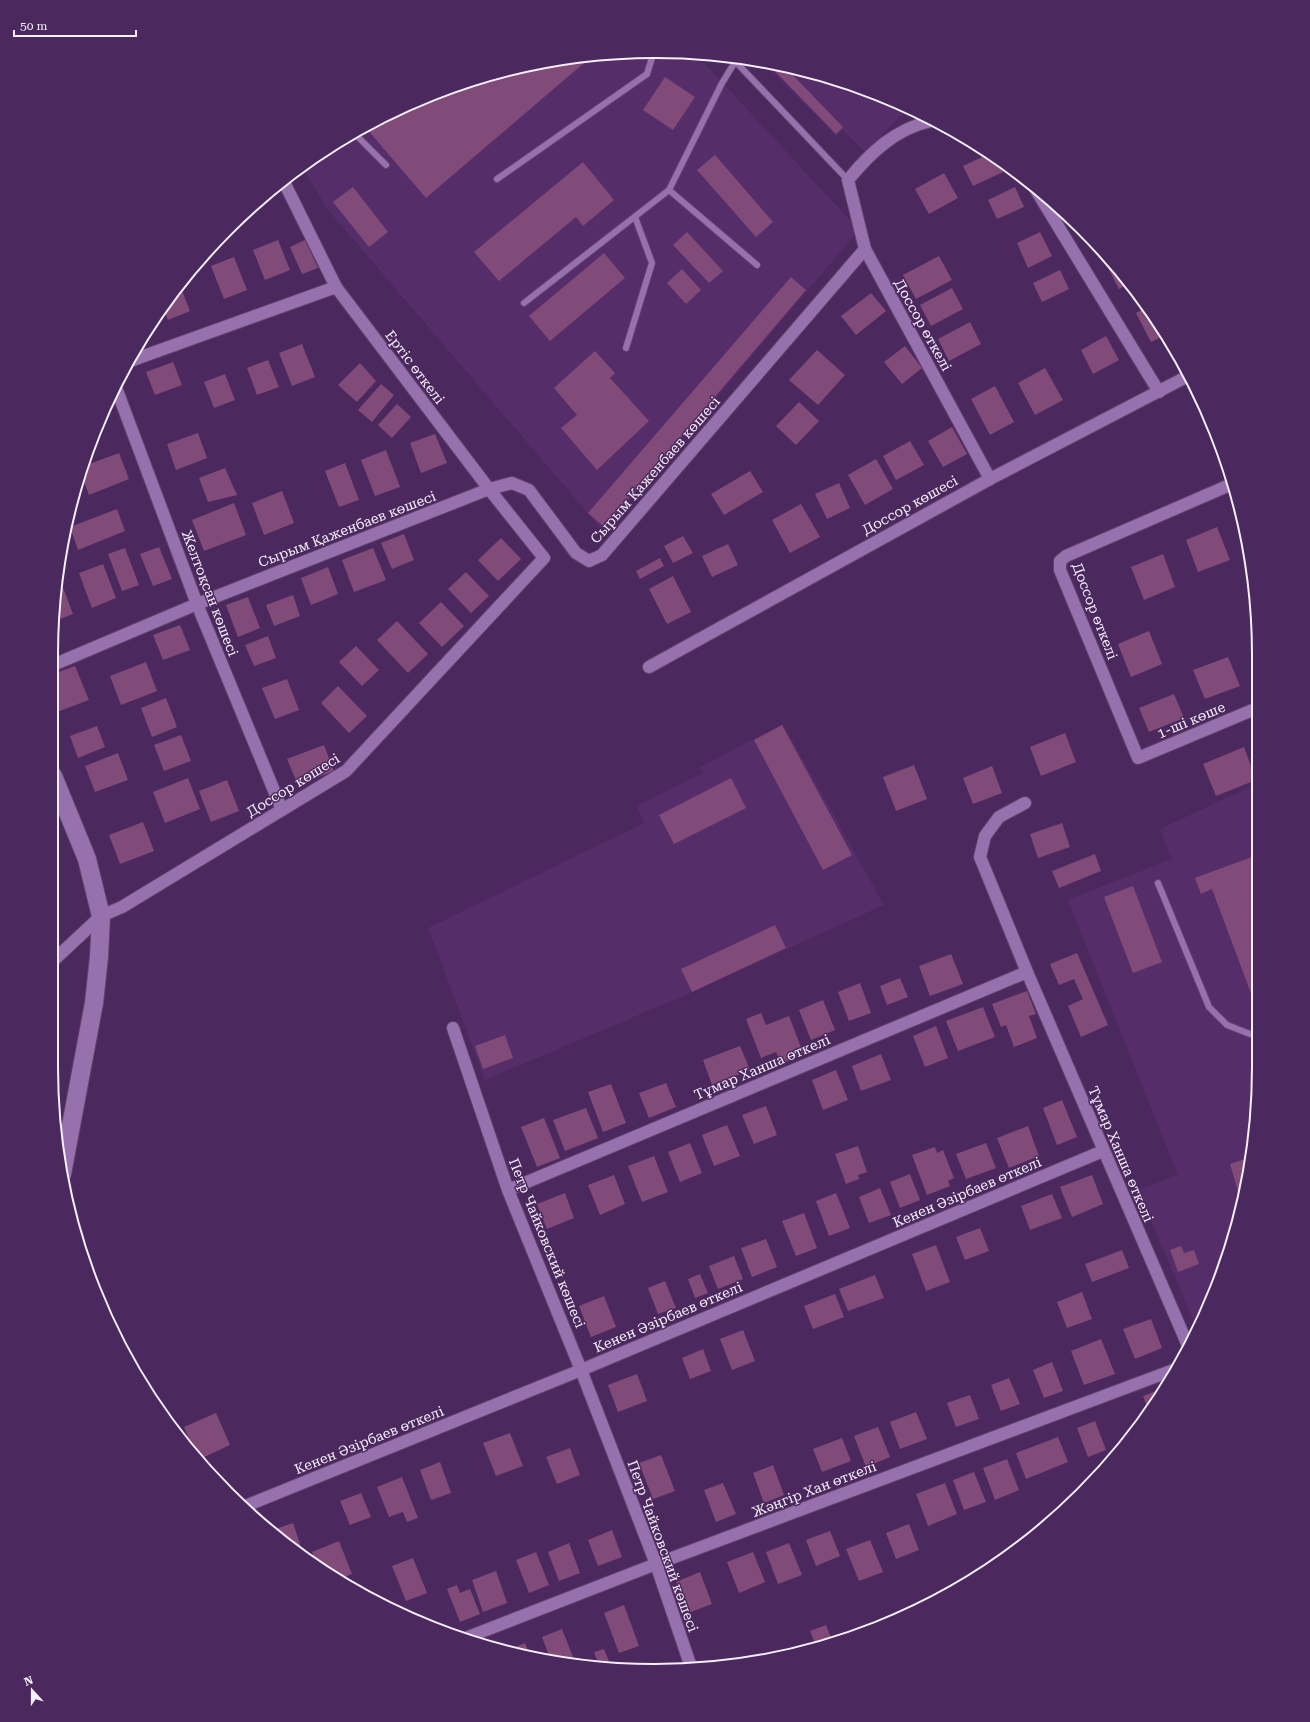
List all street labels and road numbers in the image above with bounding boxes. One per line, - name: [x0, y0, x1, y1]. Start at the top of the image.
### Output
- street label: Доссор өткелі: [891, 276, 955, 374]
- street label: Ертіс өткелі: [382, 327, 448, 407]
- street label: Сырым Қаженбаев көшесі: [587, 393, 723, 547]
- street label: Доссор көшесі: [860, 472, 961, 538]
- street label: Сырым Қаженбаев көшесі: [256, 487, 439, 570]
- street label: Желтоқсан көшесі: [179, 528, 242, 659]
- street label: Доссор өткелі: [1069, 560, 1121, 662]
- street label: 1-ші көше: [1155, 698, 1228, 741]
- street label: Доссор көшесі: [244, 750, 343, 820]
- street label: Тұмар Ханша өткелі: [692, 1031, 833, 1103]
- street label: Тұмар Ханша өткелі: [1085, 1084, 1157, 1225]
- street label: Кенен Әзірбаев өткелі: [890, 1153, 1044, 1231]
- street label: Петр Чайковский көшесі: [506, 1156, 589, 1331]
- street label: Кенен Әзірбаев өткелі: [591, 1278, 745, 1356]
- street label: Кенен Әзірбаев өткелі: [292, 1403, 446, 1477]
- street label: Петр Чайковский көшесі: [624, 1458, 702, 1634]
- street label: Жәңгір Хан өткелі: [750, 1458, 879, 1520]

